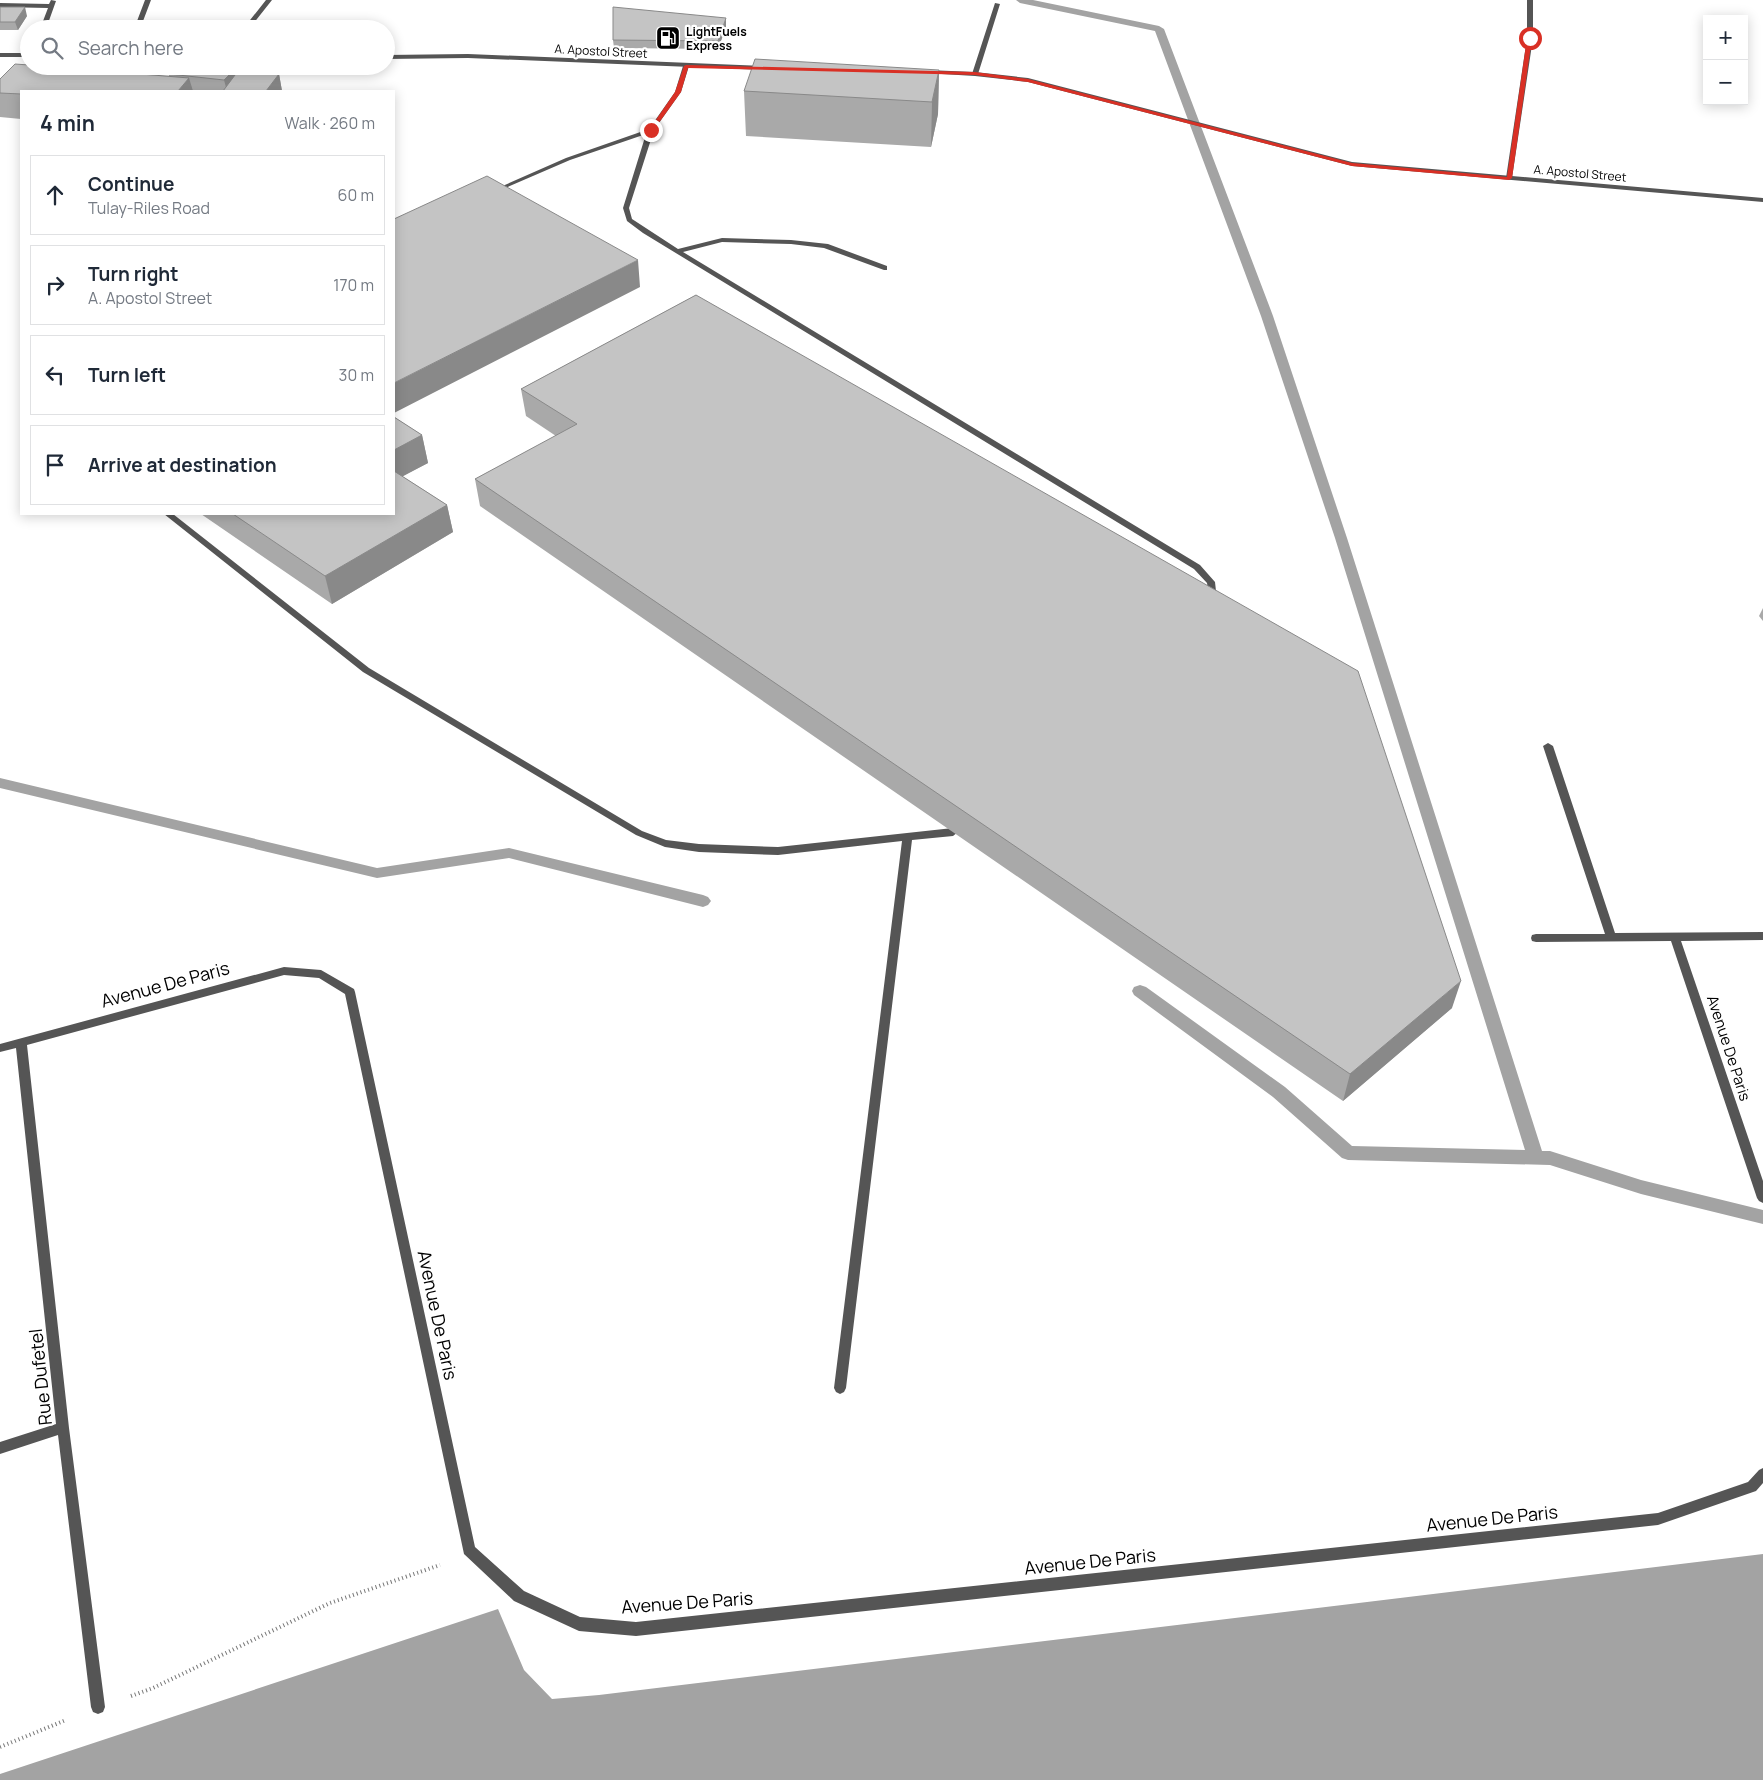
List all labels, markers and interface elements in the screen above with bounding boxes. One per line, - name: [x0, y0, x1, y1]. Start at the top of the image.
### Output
- map controls: [1703, 15, 1748, 105]
- button: +: [1703, 15, 1748, 60]
- search box: [20, 20, 395, 75]
- place label: LightFuels Express: [686, 23, 747, 54]
- fuel station icon: LightFuels Express: [655, 25, 681, 51]
- route start: [1519, 27, 1542, 50]
- icon: search: [38, 34, 66, 62]
- text: Search here: [78, 35, 184, 61]
- street label: A. Apostol Street: [554, 40, 648, 62]
- button: −: [1703, 60, 1748, 105]
- text: 4 min: [40, 109, 95, 137]
- text: Walk · 260 m: [285, 112, 375, 134]
- route end: [640, 119, 663, 142]
- street label: A. Apostol Street: [1533, 160, 1627, 186]
- text: Continue: [88, 171, 174, 197]
- icon: ahead: [41, 181, 69, 209]
- text: 60 m: [338, 184, 374, 206]
- text: Tulay-Riles Road: [88, 197, 210, 219]
- text: Turn right: [88, 261, 178, 287]
- icon: right: [41, 271, 69, 299]
- text: 170 m: [333, 274, 374, 296]
- text: A. Apostol Street: [88, 287, 212, 309]
- icon: left: [41, 361, 69, 389]
- text: Turn left: [88, 362, 166, 388]
- text: 30 m: [339, 364, 374, 386]
- icon: arrive: [41, 451, 69, 479]
- text: Arrive at destination: [88, 452, 277, 478]
- street label: Avenue De Paris: [98, 955, 232, 1013]
- street label: Avenue De Paris: [1702, 992, 1756, 1104]
- street label: Avenue De Paris: [413, 1248, 463, 1382]
- street label: Rue Dufetel: [23, 1327, 57, 1427]
- street label: Avenue De Paris: [1425, 1499, 1559, 1537]
- street label: Avenue De Paris: [1023, 1542, 1157, 1580]
- street label: Avenue De Paris: [620, 1585, 754, 1619]

